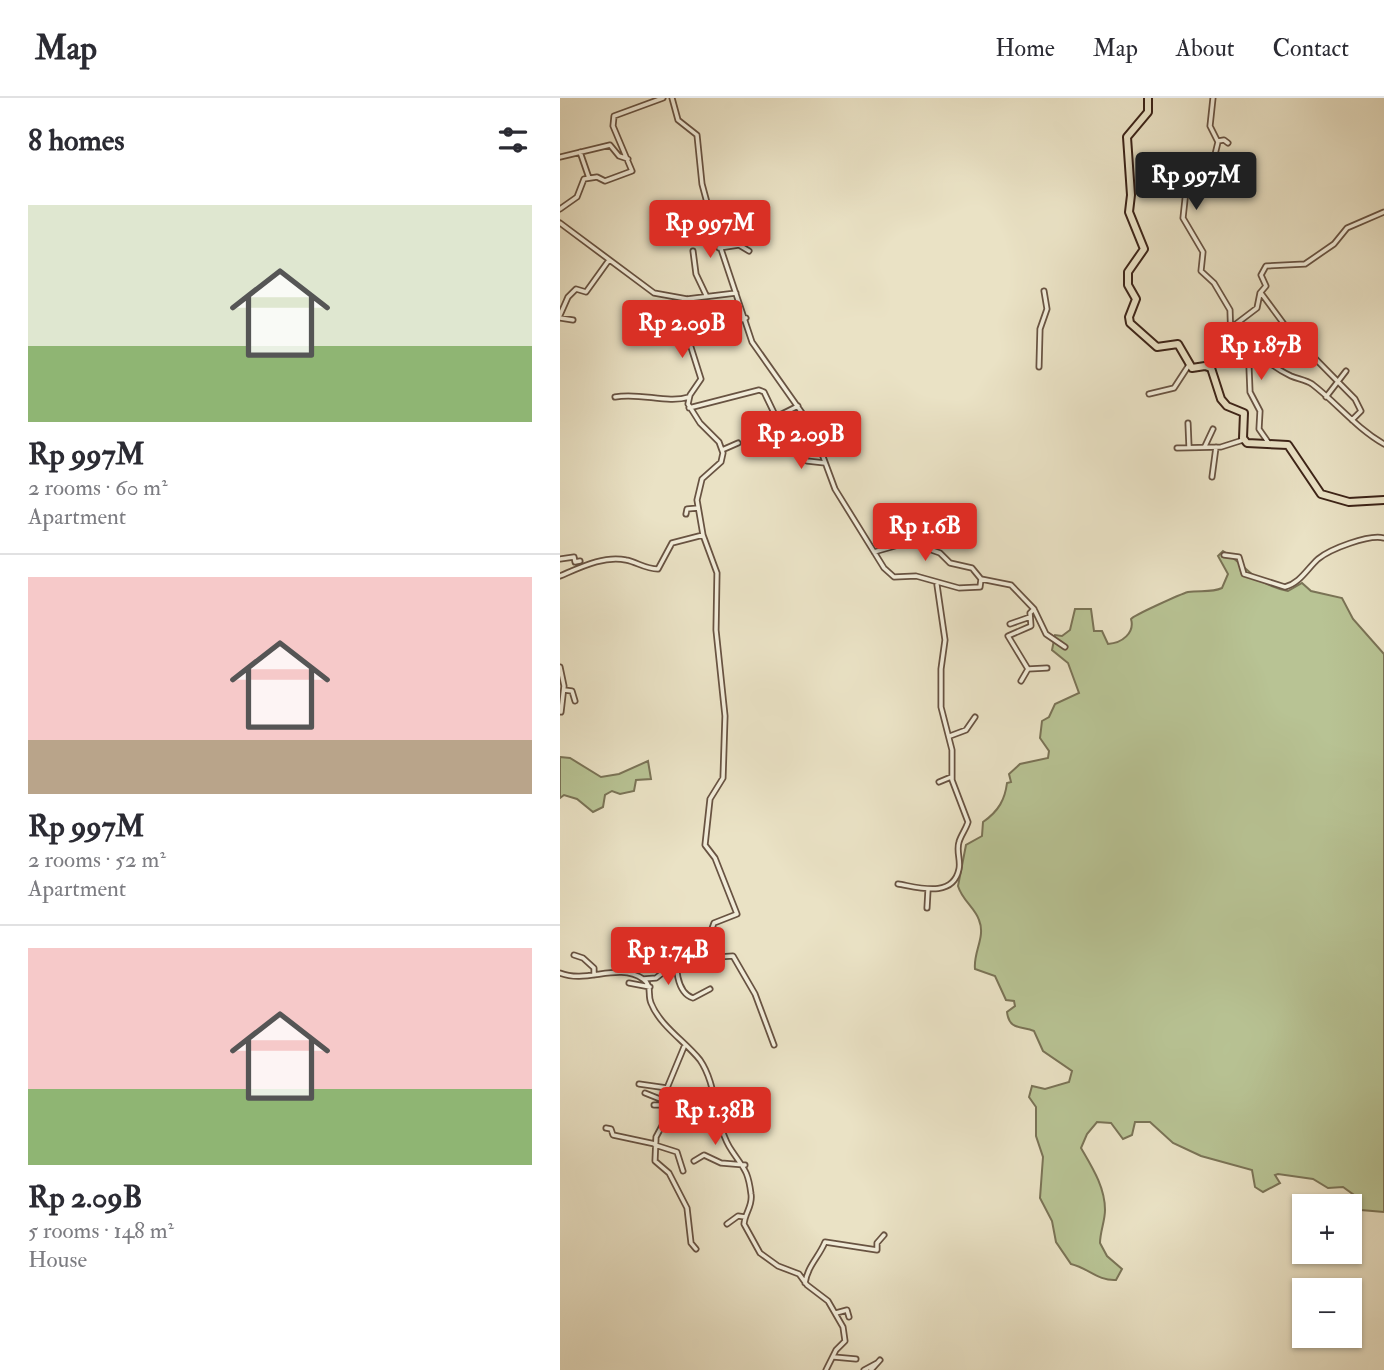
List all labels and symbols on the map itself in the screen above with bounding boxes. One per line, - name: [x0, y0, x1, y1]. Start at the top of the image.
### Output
- pin: Rp 997M: [1131, 152, 1261, 212]
- pin: Rp 997M: [645, 200, 775, 260]
- pin: Rp 2.09B: [610, 300, 754, 360]
- pin: Rp 1.87B: [1189, 322, 1333, 382]
- pin: Rp 2.09B: [729, 412, 873, 471]
- pin: Rp 1.6B: [860, 504, 990, 563]
- pin: Rp 1.74B: [596, 928, 740, 987]
- pin: Rp 1.38B: [643, 1088, 787, 1147]

